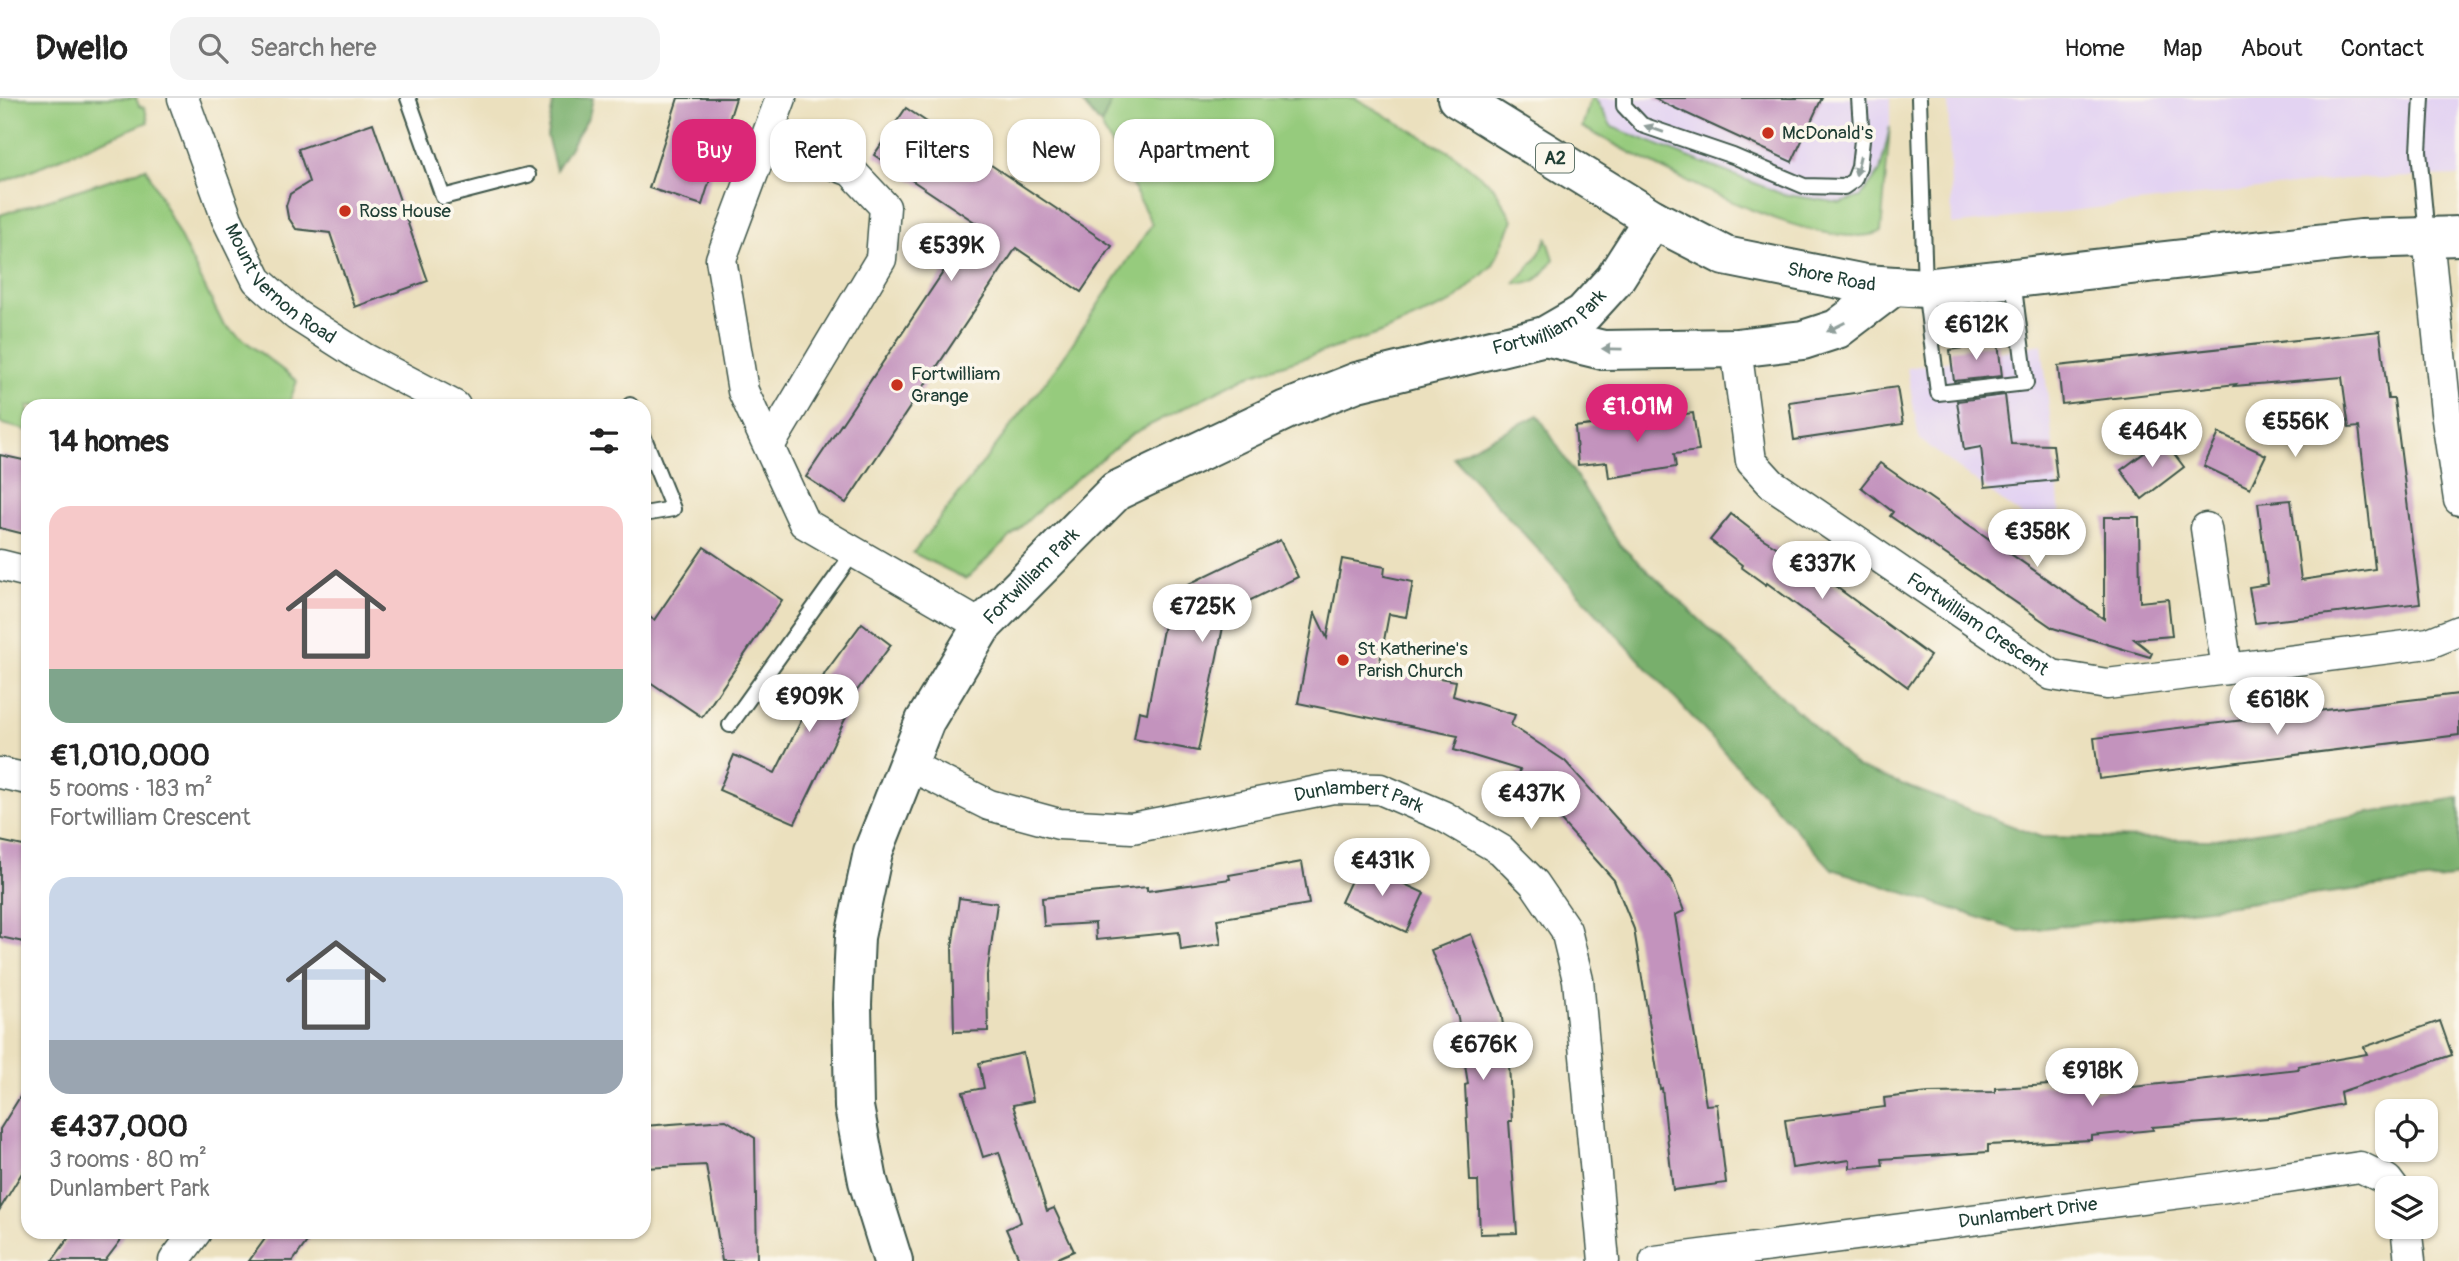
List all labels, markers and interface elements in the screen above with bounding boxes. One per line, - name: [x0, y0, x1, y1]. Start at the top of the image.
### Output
- search box: [170, 17, 660, 80]
- text: Dwello: [35, 28, 128, 69]
- icon: search: [194, 29, 232, 67]
- text: Search here: [250, 32, 377, 64]
- text: Home: [2064, 34, 2125, 63]
- text: Map: [2163, 34, 2203, 63]
- text: About: [2241, 34, 2303, 63]
- text: Contact: [2341, 34, 2424, 63]
- chip: Buy: [672, 119, 756, 182]
- chip: Rent: [770, 119, 866, 182]
- chip: Filters: [880, 119, 993, 182]
- chip: New: [1007, 119, 1100, 182]
- chip: Apartment: [1114, 119, 1274, 182]
- place label: McDonald's: [1782, 121, 1873, 145]
- one-way arrow: [1644, 123, 1665, 134]
- marker: McDonald's: [1760, 125, 1776, 141]
- road number: A2: [1536, 144, 1574, 172]
- one-way arrow: [1852, 155, 1863, 177]
- place label: Ross House: [359, 199, 452, 223]
- marker: Ross House: [337, 203, 353, 219]
- street label: Mount Vernon Road: [219, 220, 341, 349]
- pin: €539K: [902, 223, 1000, 283]
- text: €539K: [918, 231, 984, 260]
- street label: Shore Road: [1785, 257, 1876, 297]
- street label: Fortwilliam Park: [1490, 284, 1612, 360]
- pin: €612K: [1927, 302, 2025, 362]
- text: €612K: [1944, 310, 2008, 339]
- one-way arrow: [1826, 321, 1846, 333]
- one-way arrow: [1601, 344, 1623, 355]
- place label: Fortwilliam Grange: [911, 362, 1001, 408]
- marker: Fortwilliam Grange: [889, 377, 905, 393]
- pin: €1.01M: [1580, 384, 1694, 444]
- text: €1.01M: [1602, 392, 1672, 421]
- pin: €556K: [2246, 400, 2344, 459]
- text: €556K: [2261, 407, 2329, 436]
- pin: €464K: [2103, 410, 2201, 469]
- text: €464K: [2117, 417, 2187, 446]
- icon: filters: [585, 422, 623, 460]
- text: 14 homes: [49, 423, 169, 460]
- pin: €358K: [1988, 510, 2086, 569]
- text: €358K: [2004, 517, 2070, 546]
- street label: Fortwilliam Park: [978, 523, 1085, 630]
- pin: €337K: [1773, 542, 1871, 601]
- text: €337K: [1789, 549, 1855, 578]
- icon: home: [273, 551, 399, 677]
- street label: Fortwilliam Crescent: [1902, 567, 2053, 681]
- pin: €725K: [1153, 584, 1251, 644]
- text: €725K: [1169, 592, 1235, 621]
- place label: St Katherine's Parish Church: [1357, 637, 1468, 683]
- marker: St Katherine's Parish Church: [1335, 652, 1351, 668]
- pin: €909K: [760, 674, 858, 734]
- pin: €618K: [2228, 678, 2326, 737]
- text: €909K: [775, 682, 843, 711]
- text: €618K: [2245, 685, 2309, 714]
- text: €1,010,000: [49, 737, 210, 774]
- pin: €437K: [1482, 772, 1580, 831]
- text: 5 rooms · 183 m²: [49, 774, 213, 803]
- street label: Dunlambert Park: [1292, 776, 1427, 818]
- text: €437K: [1497, 779, 1565, 808]
- text: Fortwilliam Crescent: [49, 803, 250, 832]
- pin: €431K: [1333, 838, 1431, 898]
- text: €431K: [1350, 846, 1414, 875]
- icon: home: [273, 922, 399, 1048]
- pin: €676K: [1434, 1023, 1532, 1082]
- text: €676K: [1449, 1030, 1517, 1059]
- pin: €918K: [2043, 1048, 2141, 1108]
- text: €918K: [2061, 1056, 2123, 1085]
- map controls: [2375, 1099, 2438, 1239]
- button: locate: [2375, 1099, 2438, 1162]
- text: €437,000: [49, 1108, 188, 1145]
- text: 3 rooms · 80 m²: [49, 1145, 207, 1174]
- text: Dunlambert Park: [49, 1174, 210, 1203]
- button: layers: [2375, 1176, 2438, 1239]
- street label: Dunlambert Drive: [1957, 1192, 2100, 1234]

